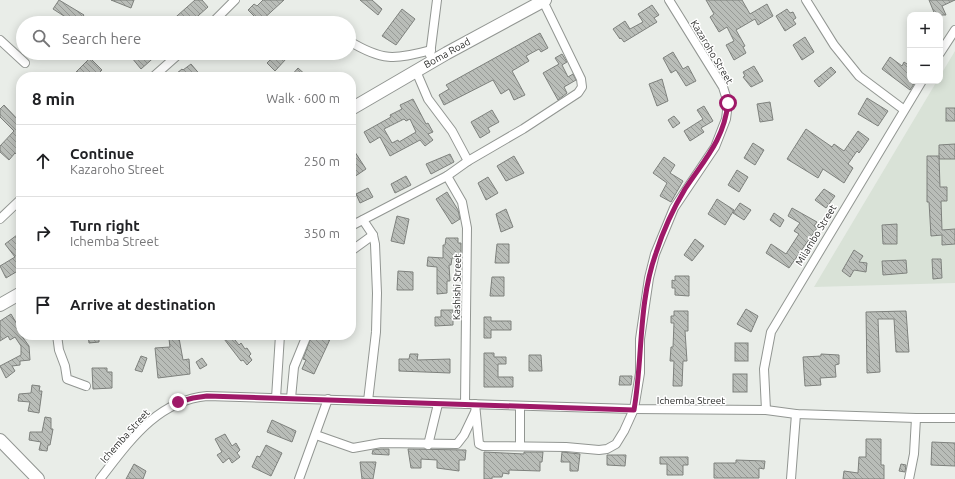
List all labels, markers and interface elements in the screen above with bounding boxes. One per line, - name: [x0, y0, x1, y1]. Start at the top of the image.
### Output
- map controls: [907, 12, 943, 84]
- button: +: [907, 12, 943, 48]
- search box: [16, 16, 356, 60]
- street label: Kazaroho Street: [689, 18, 735, 86]
- icon: search: [30, 27, 52, 49]
- text: Search here: [62, 30, 141, 47]
- street label: Boma Road: [422, 36, 472, 70]
- button: −: [907, 48, 943, 84]
- text: 8 min: [32, 89, 75, 108]
- text: Walk · 600 m: [266, 91, 340, 105]
- route start: [719, 94, 737, 112]
- text: Continue: [70, 145, 134, 162]
- icon: ahead: [32, 150, 54, 172]
- text: 250 m: [304, 154, 340, 168]
- text: Kazaroho Street: [70, 162, 164, 176]
- street label: Milambo Street: [793, 202, 839, 268]
- text: Turn right: [70, 217, 140, 234]
- icon: right: [32, 222, 54, 244]
- text: 350 m: [304, 226, 340, 240]
- text: Ichemba Street: [70, 234, 159, 248]
- street label: Kashishi Street: [451, 254, 463, 320]
- icon: arrive: [32, 294, 54, 316]
- text: Arrive at destination: [70, 296, 216, 313]
- route end: [169, 393, 187, 411]
- street label: Ichemba Street: [657, 395, 725, 406]
- street label: Ichemba Street: [98, 407, 152, 465]

